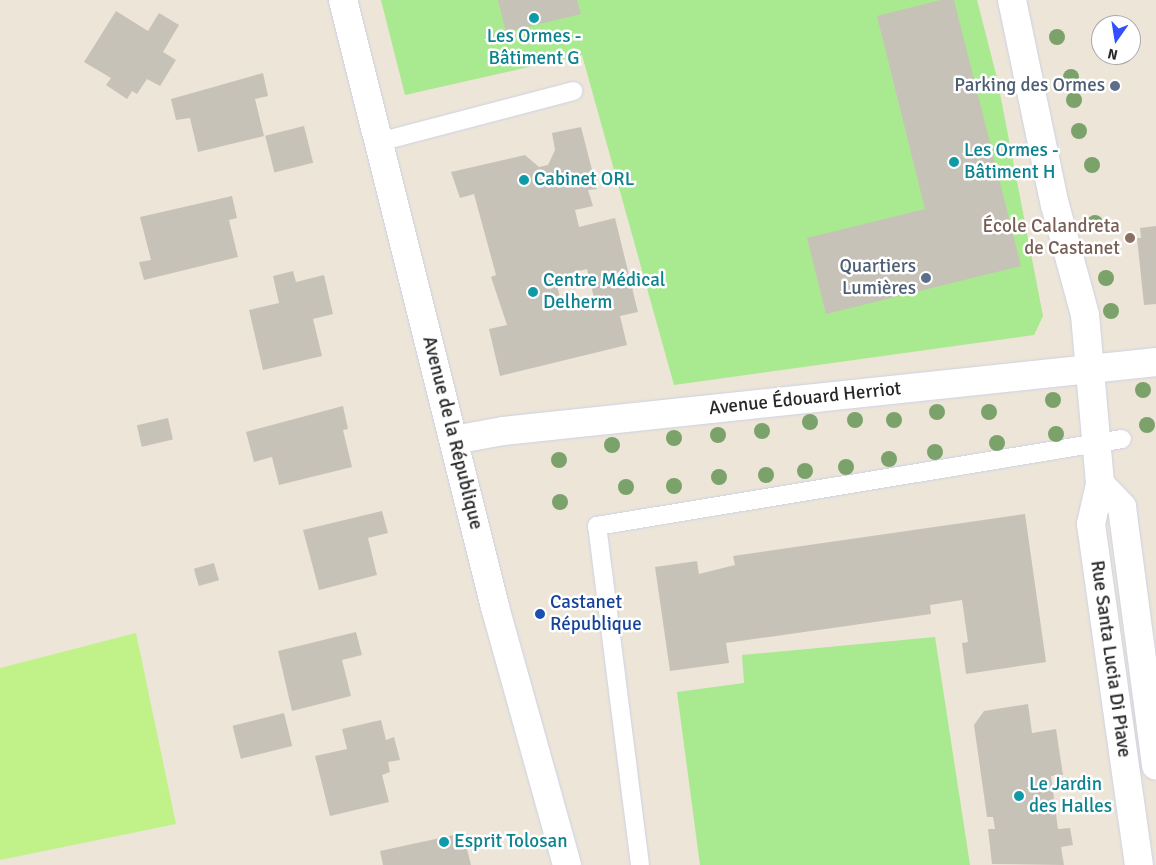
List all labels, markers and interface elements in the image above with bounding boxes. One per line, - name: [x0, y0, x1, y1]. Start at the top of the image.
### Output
- marker: Les Ormes - Bâtiment G: [528, 12, 540, 24]
- north arrow: [1091, 15, 1141, 65]
- place label: Les Ormes - Bâtiment G: [487, 26, 581, 70]
- text: N: [1106, 45, 1119, 64]
- place label: Parking des Ormes: [954, 75, 1105, 97]
- marker: Parking des Ormes: [1109, 80, 1121, 92]
- place label: Les Ormes - Bâtiment H: [964, 140, 1059, 184]
- marker: Les Ormes - Bâtiment H: [948, 156, 960, 168]
- place label: Cabinet ORL: [534, 169, 634, 191]
- marker: Cabinet ORL: [518, 174, 530, 186]
- place label: École Calandreta de Castanet: [983, 216, 1120, 260]
- marker: École Calandreta de Castanet: [1124, 232, 1136, 244]
- place label: Quartiers Lumières: [839, 256, 916, 300]
- place label: Centre Médical Delherm: [543, 270, 665, 314]
- marker: Quartiers Lumières: [920, 272, 932, 284]
- marker: Centre Médical Delherm: [527, 286, 539, 298]
- street label: Avenue de la République: [417, 334, 487, 532]
- street label: Avenue Édouard Herriot: [708, 378, 902, 420]
- street label: Rue Santa Lucia Di Piave: [1085, 559, 1135, 759]
- place label: Castanet République: [550, 592, 642, 636]
- marker: Castanet République: [534, 608, 546, 620]
- place label: Le Jardin des Halles: [1029, 774, 1112, 818]
- marker: Le Jardin des Halles: [1013, 790, 1025, 802]
- place label: Esprit Tolosan: [454, 831, 568, 853]
- marker: Esprit Tolosan: [438, 836, 450, 848]

